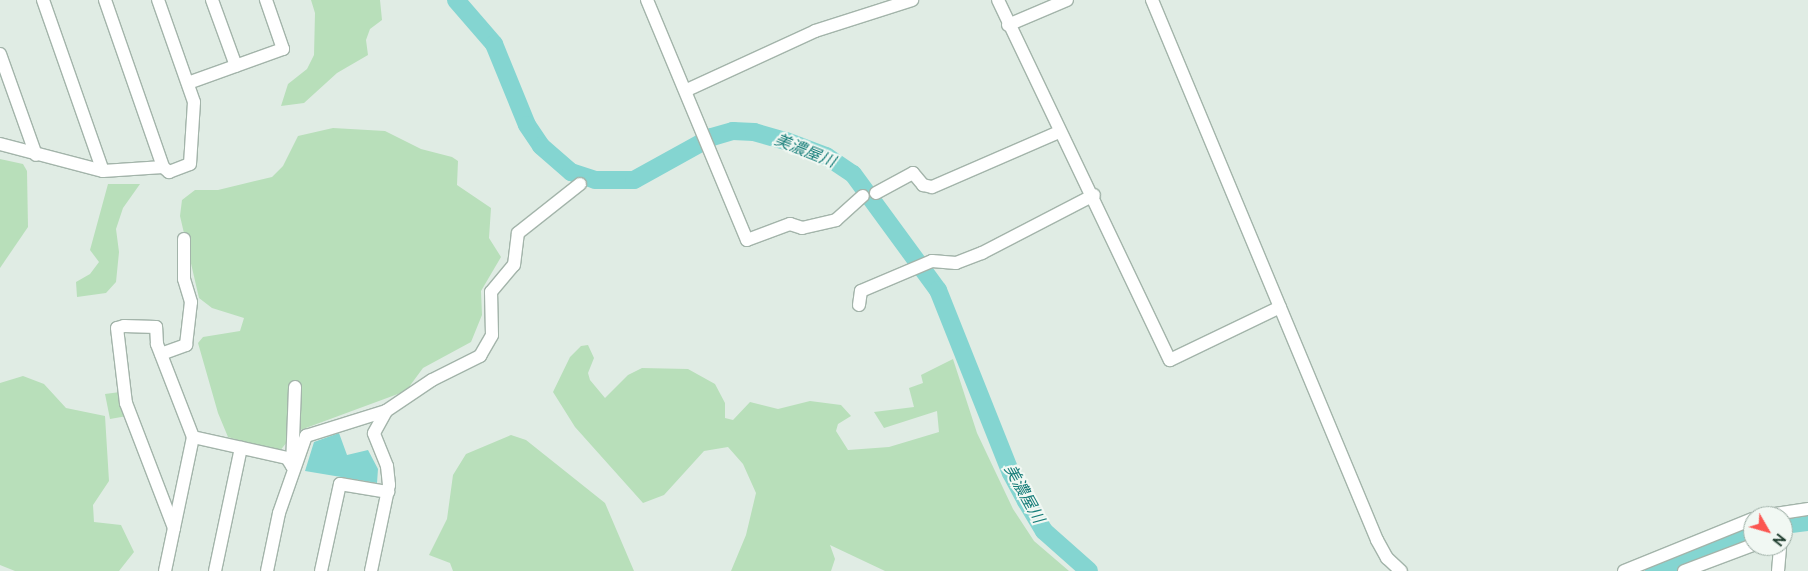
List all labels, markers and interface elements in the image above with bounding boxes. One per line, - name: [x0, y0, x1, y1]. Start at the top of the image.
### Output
- water label: 美濃屋川: [772, 130, 838, 172]
- water label: 美濃屋川: [1000, 461, 1048, 527]
- north arrow: [1743, 506, 1793, 556]
- text: N: [1769, 530, 1789, 549]

